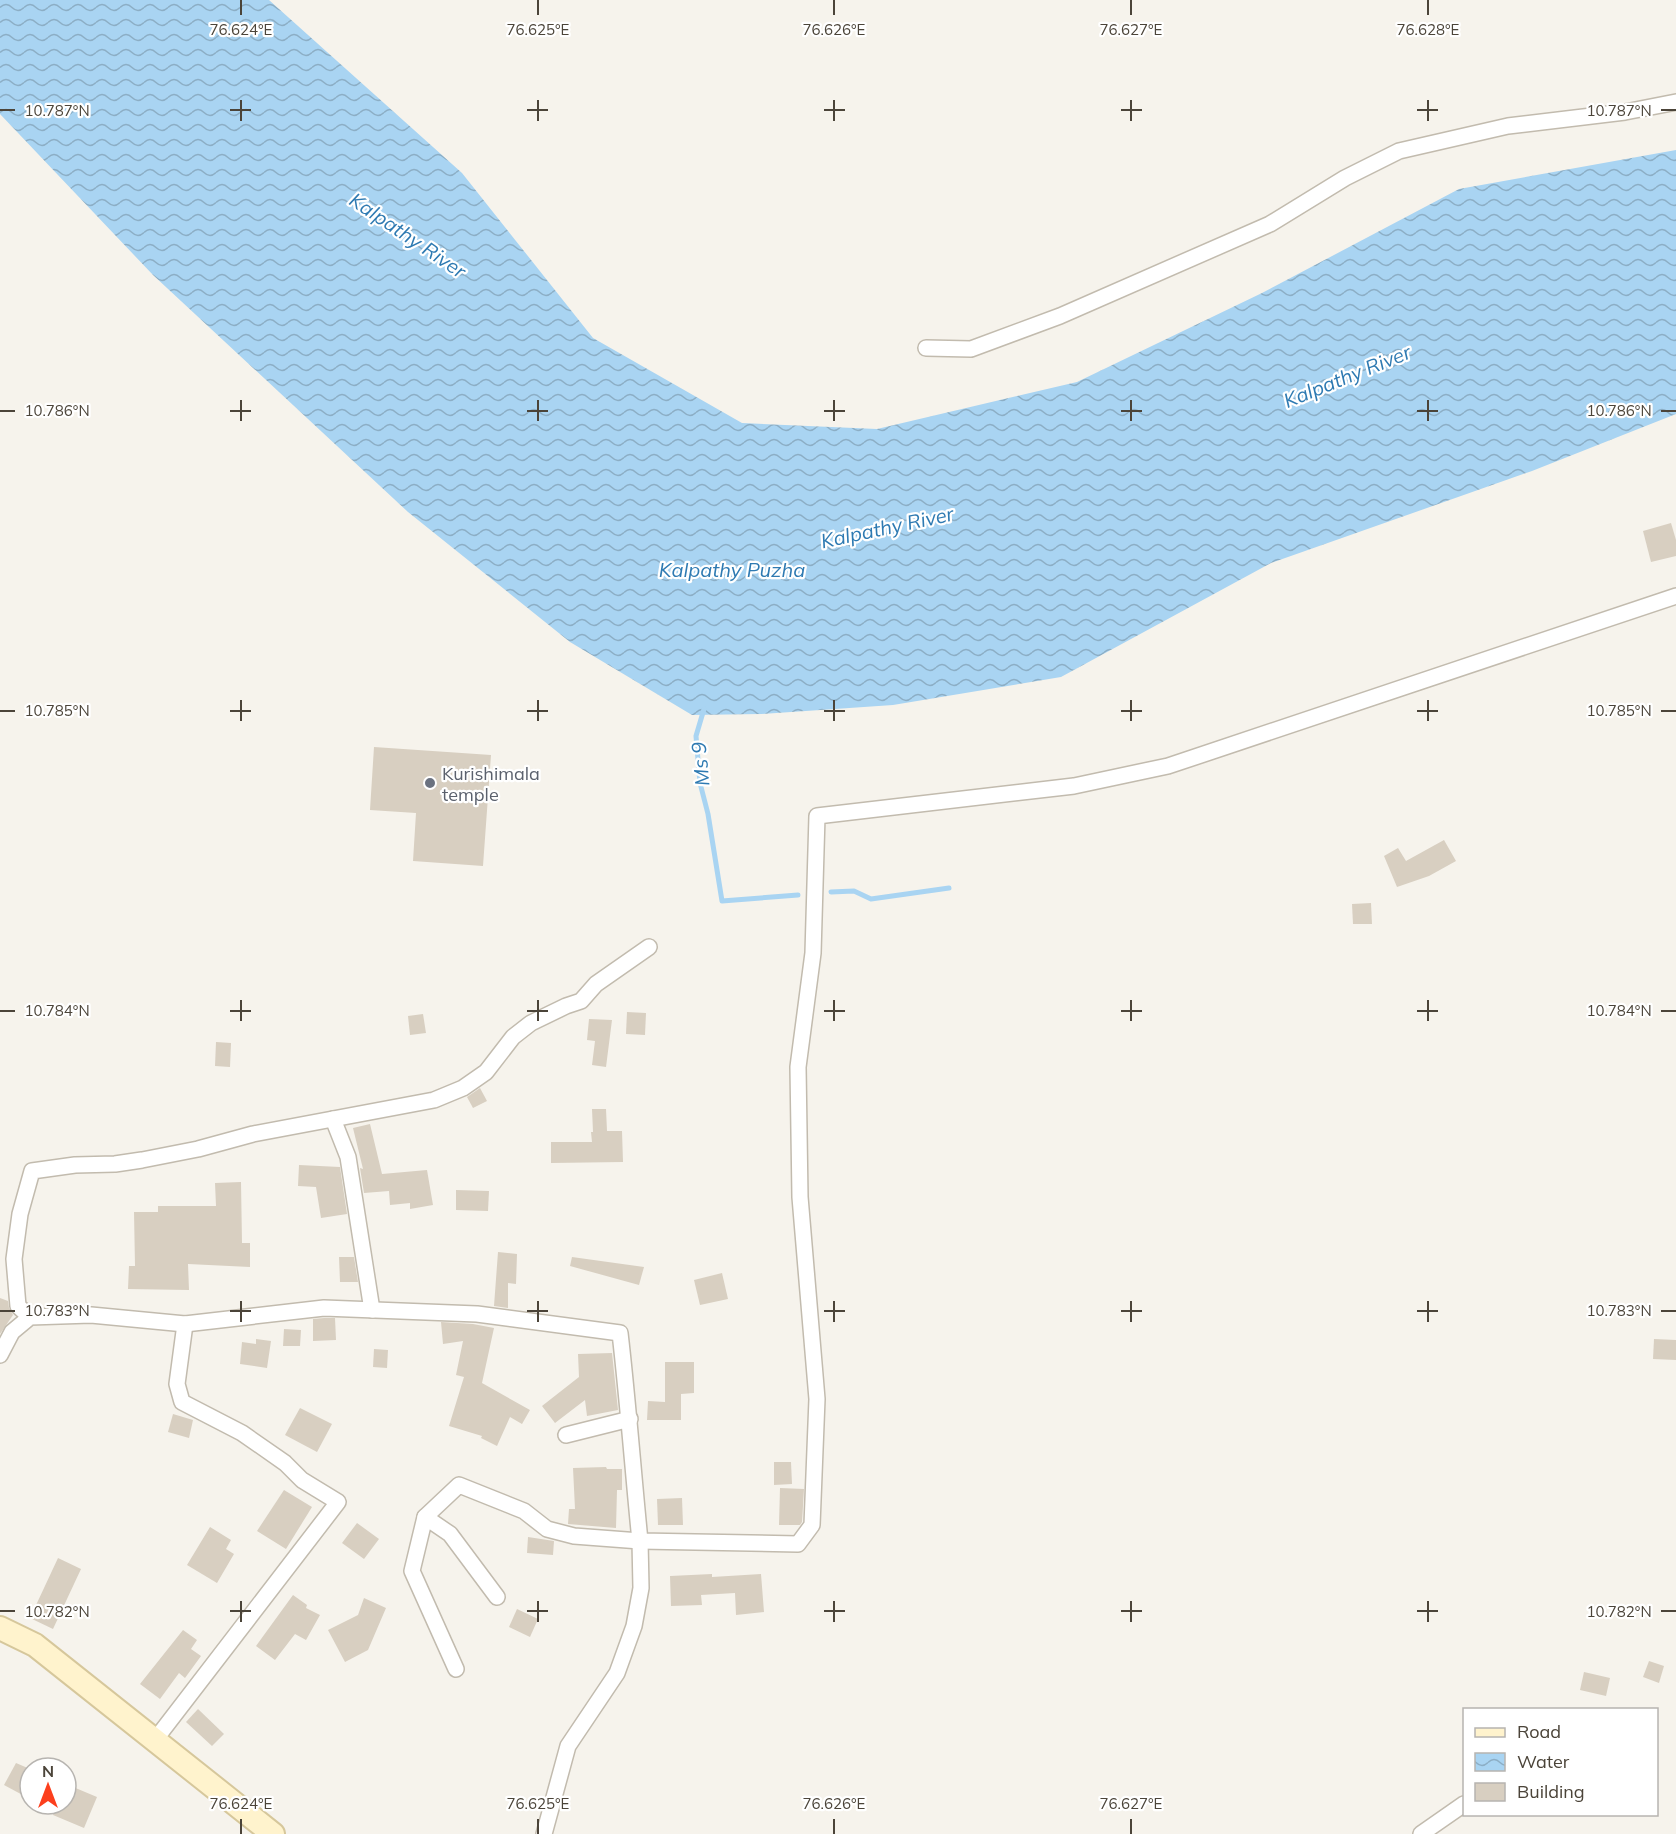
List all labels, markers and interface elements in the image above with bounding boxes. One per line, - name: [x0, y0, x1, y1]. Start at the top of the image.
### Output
- text: 76.624°E: [210, 20, 273, 39]
- text: 76.625°E: [507, 20, 570, 39]
- text: 76.626°E: [803, 20, 866, 39]
- text: 76.627°E: [1100, 20, 1163, 39]
- text: 76.628°E: [1397, 20, 1460, 39]
- text: 10.787°N: [24, 101, 90, 120]
- text: 10.787°N: [1586, 101, 1652, 120]
- water label: Kalpathy River: [345, 187, 472, 284]
- water label: Kalpathy River: [1280, 339, 1415, 413]
- text: 10.786°N: [24, 401, 90, 420]
- text: 10.786°N: [1586, 401, 1652, 420]
- water label: Kalpathy River: [818, 501, 956, 553]
- water label: Kalpathy Puzha: [659, 557, 805, 582]
- text: 10.785°N: [24, 701, 90, 720]
- text: 10.785°N: [1586, 701, 1652, 720]
- water label: Ms 9: [686, 741, 714, 787]
- place label: Kurishimala temple: [442, 762, 540, 806]
- marker: Kurishimala temple: [423, 776, 437, 790]
- text: 10.784°N: [24, 1001, 90, 1020]
- text: 10.784°N: [1586, 1001, 1652, 1020]
- text: 10.783°N: [24, 1301, 90, 1320]
- text: 10.783°N: [1586, 1301, 1652, 1320]
- text: 10.782°N: [24, 1602, 90, 1621]
- text: 10.782°N: [1586, 1602, 1652, 1621]
- legend: [1463, 1708, 1658, 1816]
- text: Road: [1517, 1720, 1561, 1743]
- text: Water: [1517, 1750, 1570, 1773]
- north arrow: [18, 1756, 78, 1816]
- text: N: [42, 1761, 54, 1781]
- text: Building: [1517, 1780, 1585, 1803]
- text: 76.624°E: [210, 1794, 273, 1813]
- text: 76.625°E: [507, 1794, 570, 1813]
- text: 76.626°E: [803, 1794, 866, 1813]
- text: 76.627°E: [1100, 1794, 1163, 1813]

